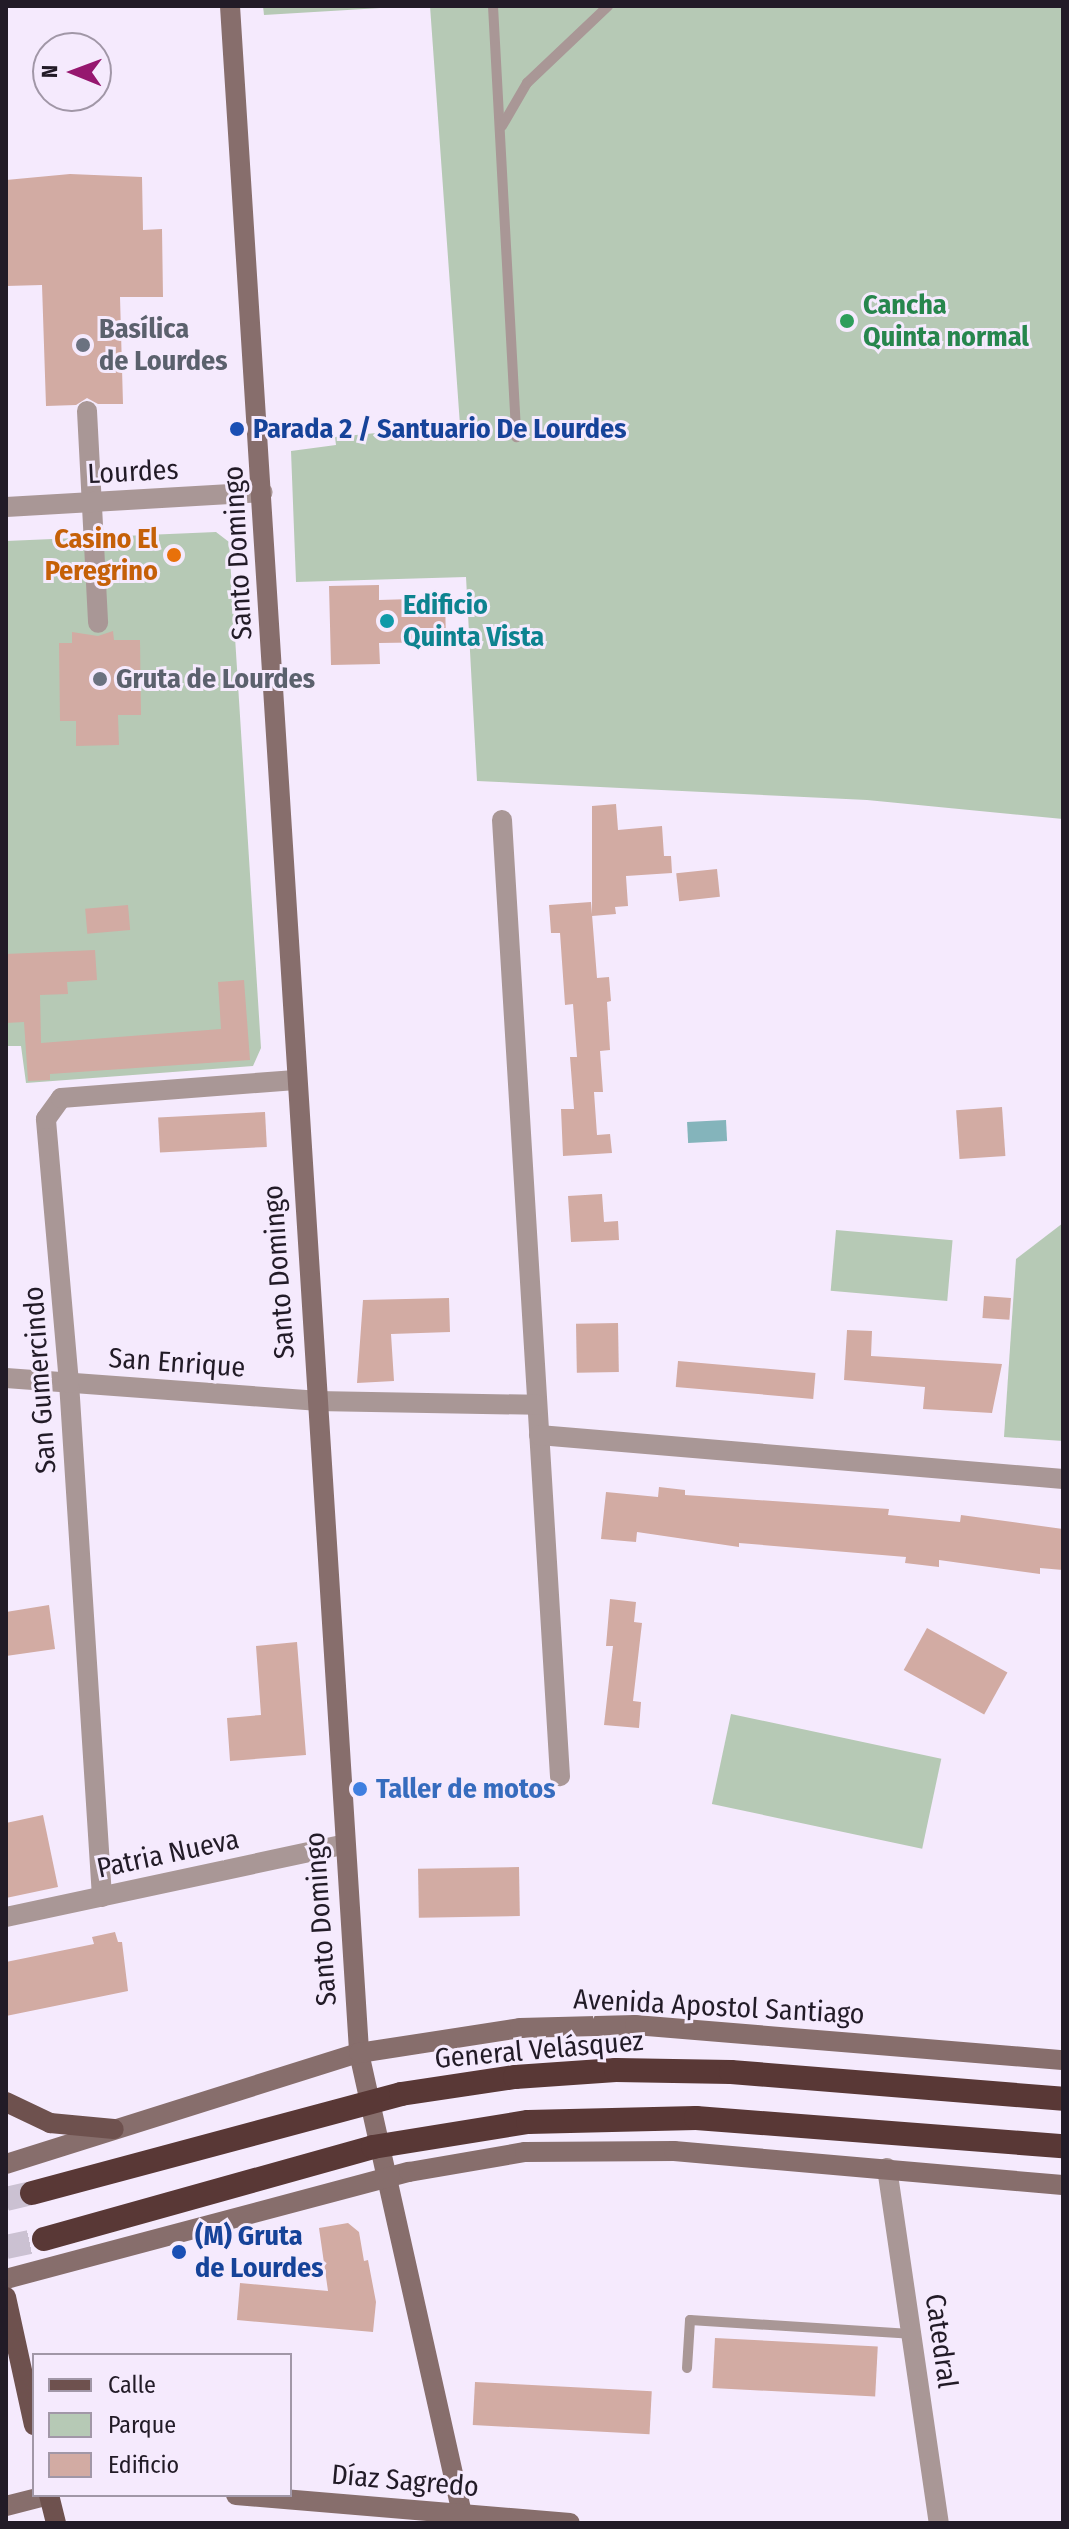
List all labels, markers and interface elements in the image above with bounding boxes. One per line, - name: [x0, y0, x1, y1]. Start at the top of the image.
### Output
- north arrow: [32, 32, 112, 112]
- text: N: [36, 65, 63, 78]
- place label: Cancha Quinta normal: [863, 288, 1029, 354]
- place label: Basílica de Lourdes: [99, 312, 227, 378]
- marker: Cancha Quinta normal: [838, 312, 856, 330]
- marker: Basílica de Lourdes: [74, 336, 92, 354]
- place label: Parada 2 / Santuario De Lourdes: [253, 412, 626, 446]
- marker: Parada 2 / Santuario De Lourdes: [228, 420, 246, 438]
- street label: Lourdes: [87, 453, 179, 491]
- street label: Santo Domingo: [217, 465, 259, 641]
- place label: Casino El Peregrino: [45, 522, 158, 588]
- marker: Casino El Peregrino: [165, 546, 183, 564]
- place label: Edificio Quinta Vista: [403, 588, 544, 654]
- marker: Edificio Quinta Vista: [378, 612, 396, 630]
- place label: Gruta de Lourdes: [116, 662, 315, 696]
- marker: Gruta de Lourdes: [91, 670, 109, 688]
- street label: Santo Domingo: [256, 1184, 302, 1360]
- street label: San Gumercindo: [17, 1285, 63, 1475]
- street label: San Enrique: [108, 1341, 246, 1385]
- place label: Taller de motos: [376, 1772, 556, 1806]
- marker: Taller de motos: [351, 1780, 369, 1798]
- street label: Patria Nueva: [94, 1823, 242, 1885]
- street label: Santo Domingo: [298, 1831, 344, 2007]
- street label: Avenida Apostol Santiago: [573, 1983, 865, 2031]
- street label: General Velásquez: [433, 2024, 645, 2076]
- place label: (M) Gruta de Lourdes: [195, 2219, 323, 2285]
- marker: (M) Gruta de Lourdes: [170, 2243, 188, 2261]
- street label: Catedral: [918, 2292, 964, 2390]
- legend: [32, 2353, 292, 2497]
- text: Calle: [108, 2371, 156, 2399]
- text: Parque: [108, 2411, 176, 2439]
- text: Edificio: [108, 2451, 179, 2479]
- street label: Díaz Sagredo: [330, 2458, 480, 2504]

